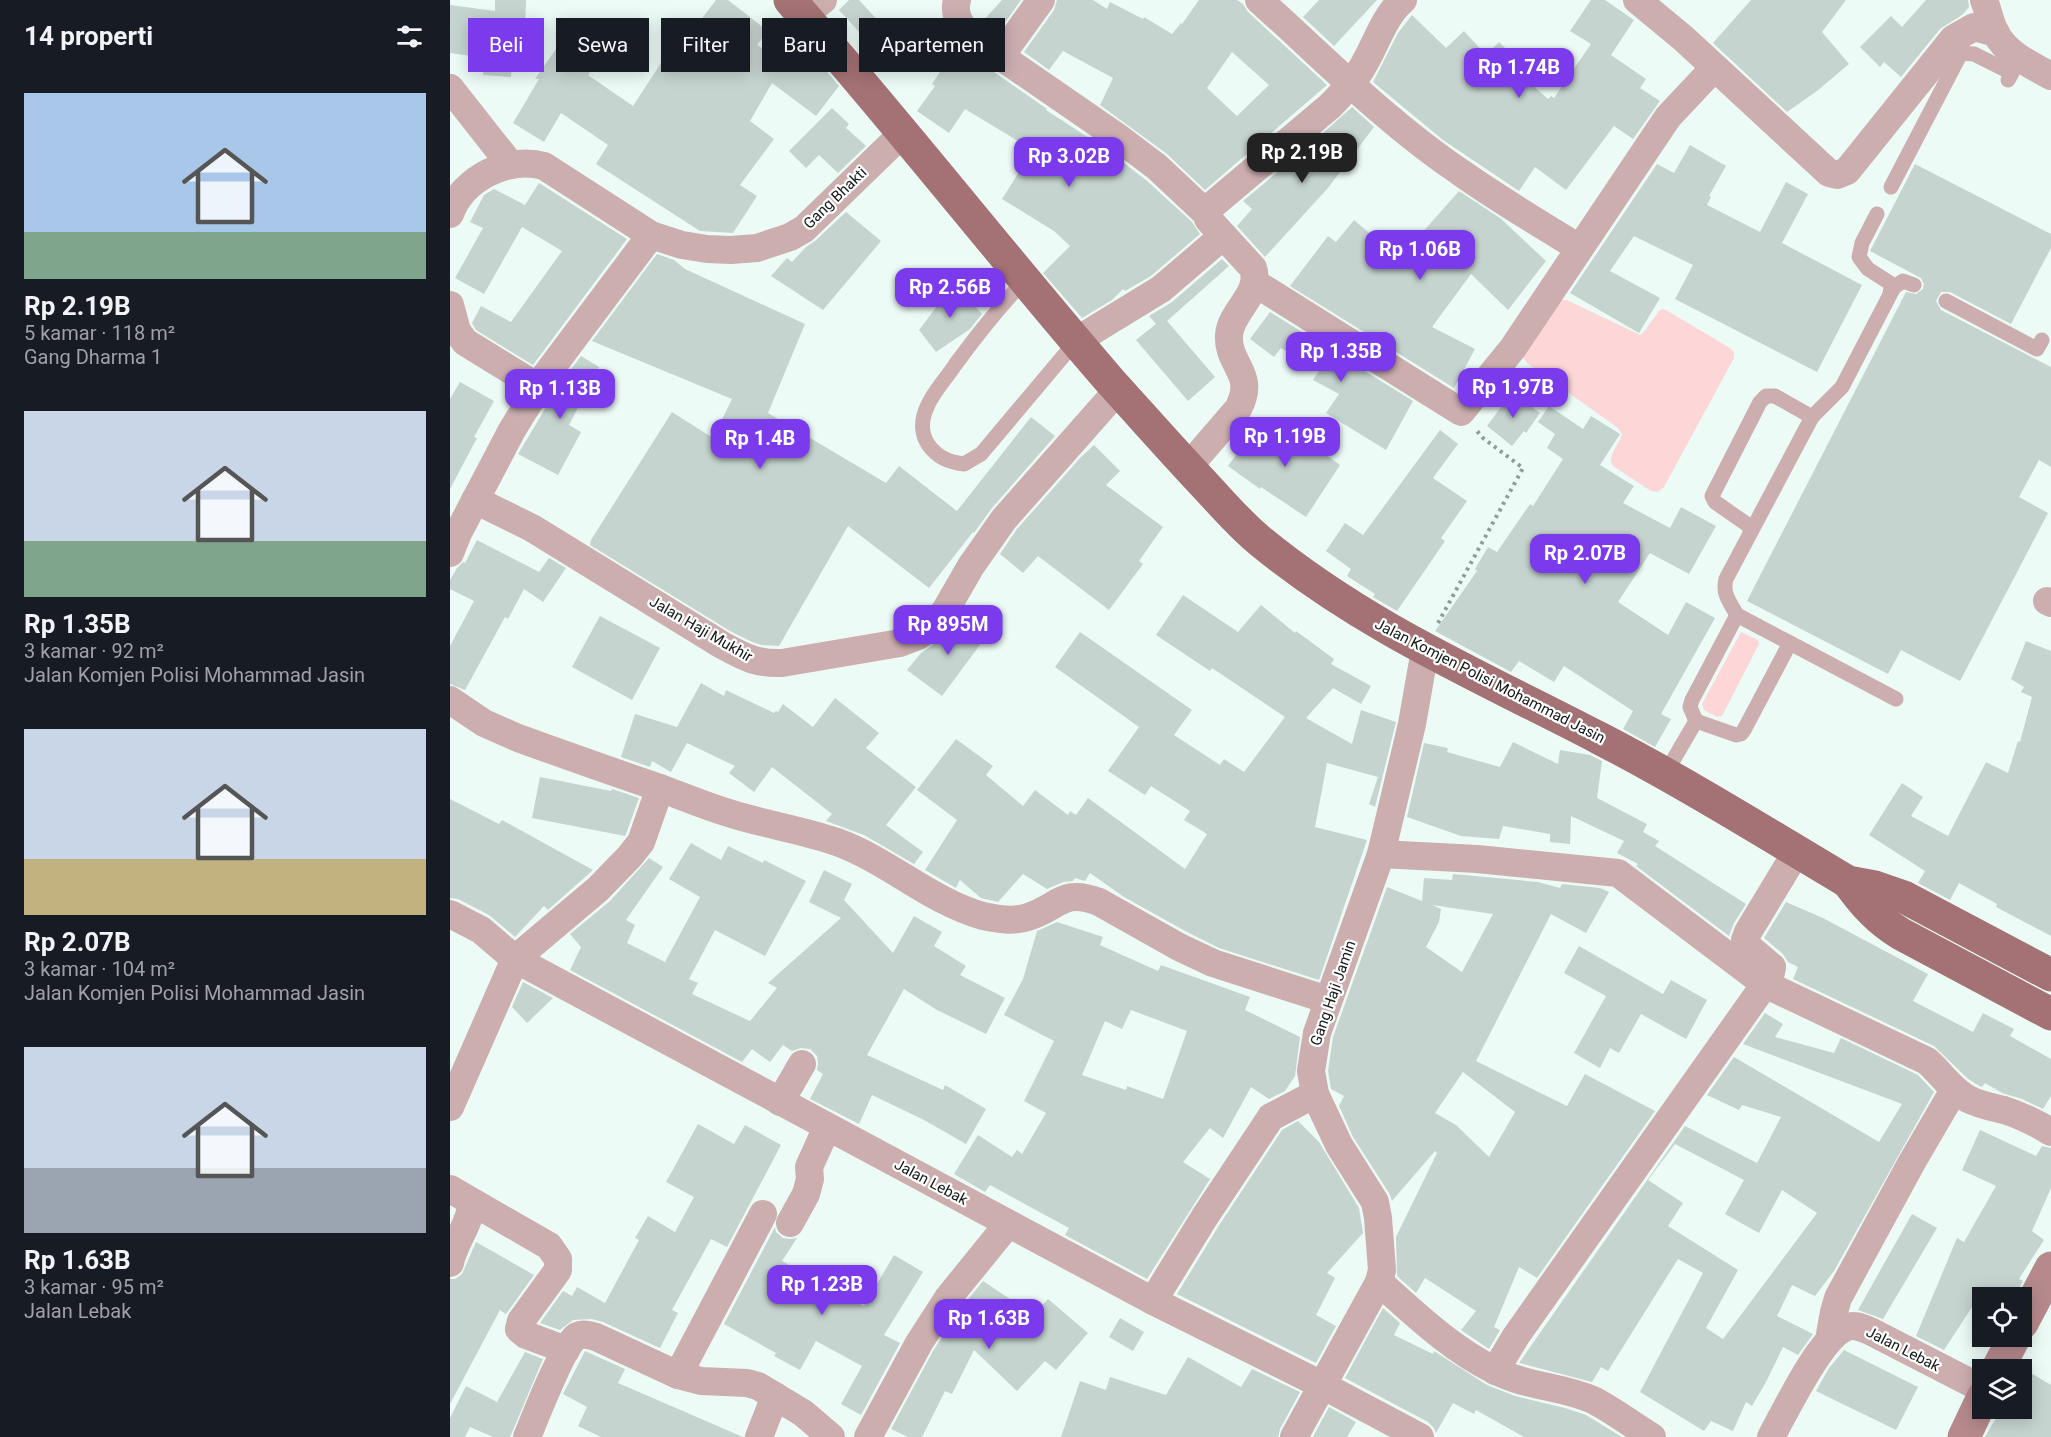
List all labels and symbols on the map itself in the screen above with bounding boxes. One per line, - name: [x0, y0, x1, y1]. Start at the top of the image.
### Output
- pin: Rp 1.74B: [1457, 48, 1581, 99]
- pin: Rp 2.19B: [1240, 133, 1364, 184]
- pin: Rp 3.02B: [1007, 137, 1131, 188]
- street label: Gang Bhakti: [800, 163, 870, 233]
- pin: Rp 1.06B: [1358, 230, 1482, 281]
- pin: Rp 2.56B: [888, 268, 1012, 319]
- pin: Rp 1.35B: [1279, 332, 1403, 383]
- pin: Rp 1.97B: [1451, 368, 1575, 419]
- pin: Rp 1.13B: [498, 369, 622, 420]
- pin: Rp 1.19B: [1223, 417, 1347, 468]
- pin: Rp 1.4B: [705, 419, 815, 470]
- pin: Rp 2.07B: [1523, 534, 1647, 585]
- street label: Jalan Haji Mukhir: [646, 592, 756, 666]
- pin: Rp 895M: [893, 605, 1003, 656]
- street label: Jalan Komjen Polisi Mohammad Jasin: [1372, 615, 1608, 747]
- street label: Gang Haji Jamin: [1307, 938, 1359, 1048]
- street label: Jalan Lebak: [891, 1155, 971, 1209]
- pin: Rp 1.23B: [760, 1265, 884, 1316]
- pin: Rp 1.63B: [927, 1299, 1051, 1350]
- street label: Jalan Lebak: [1863, 1323, 1943, 1375]

